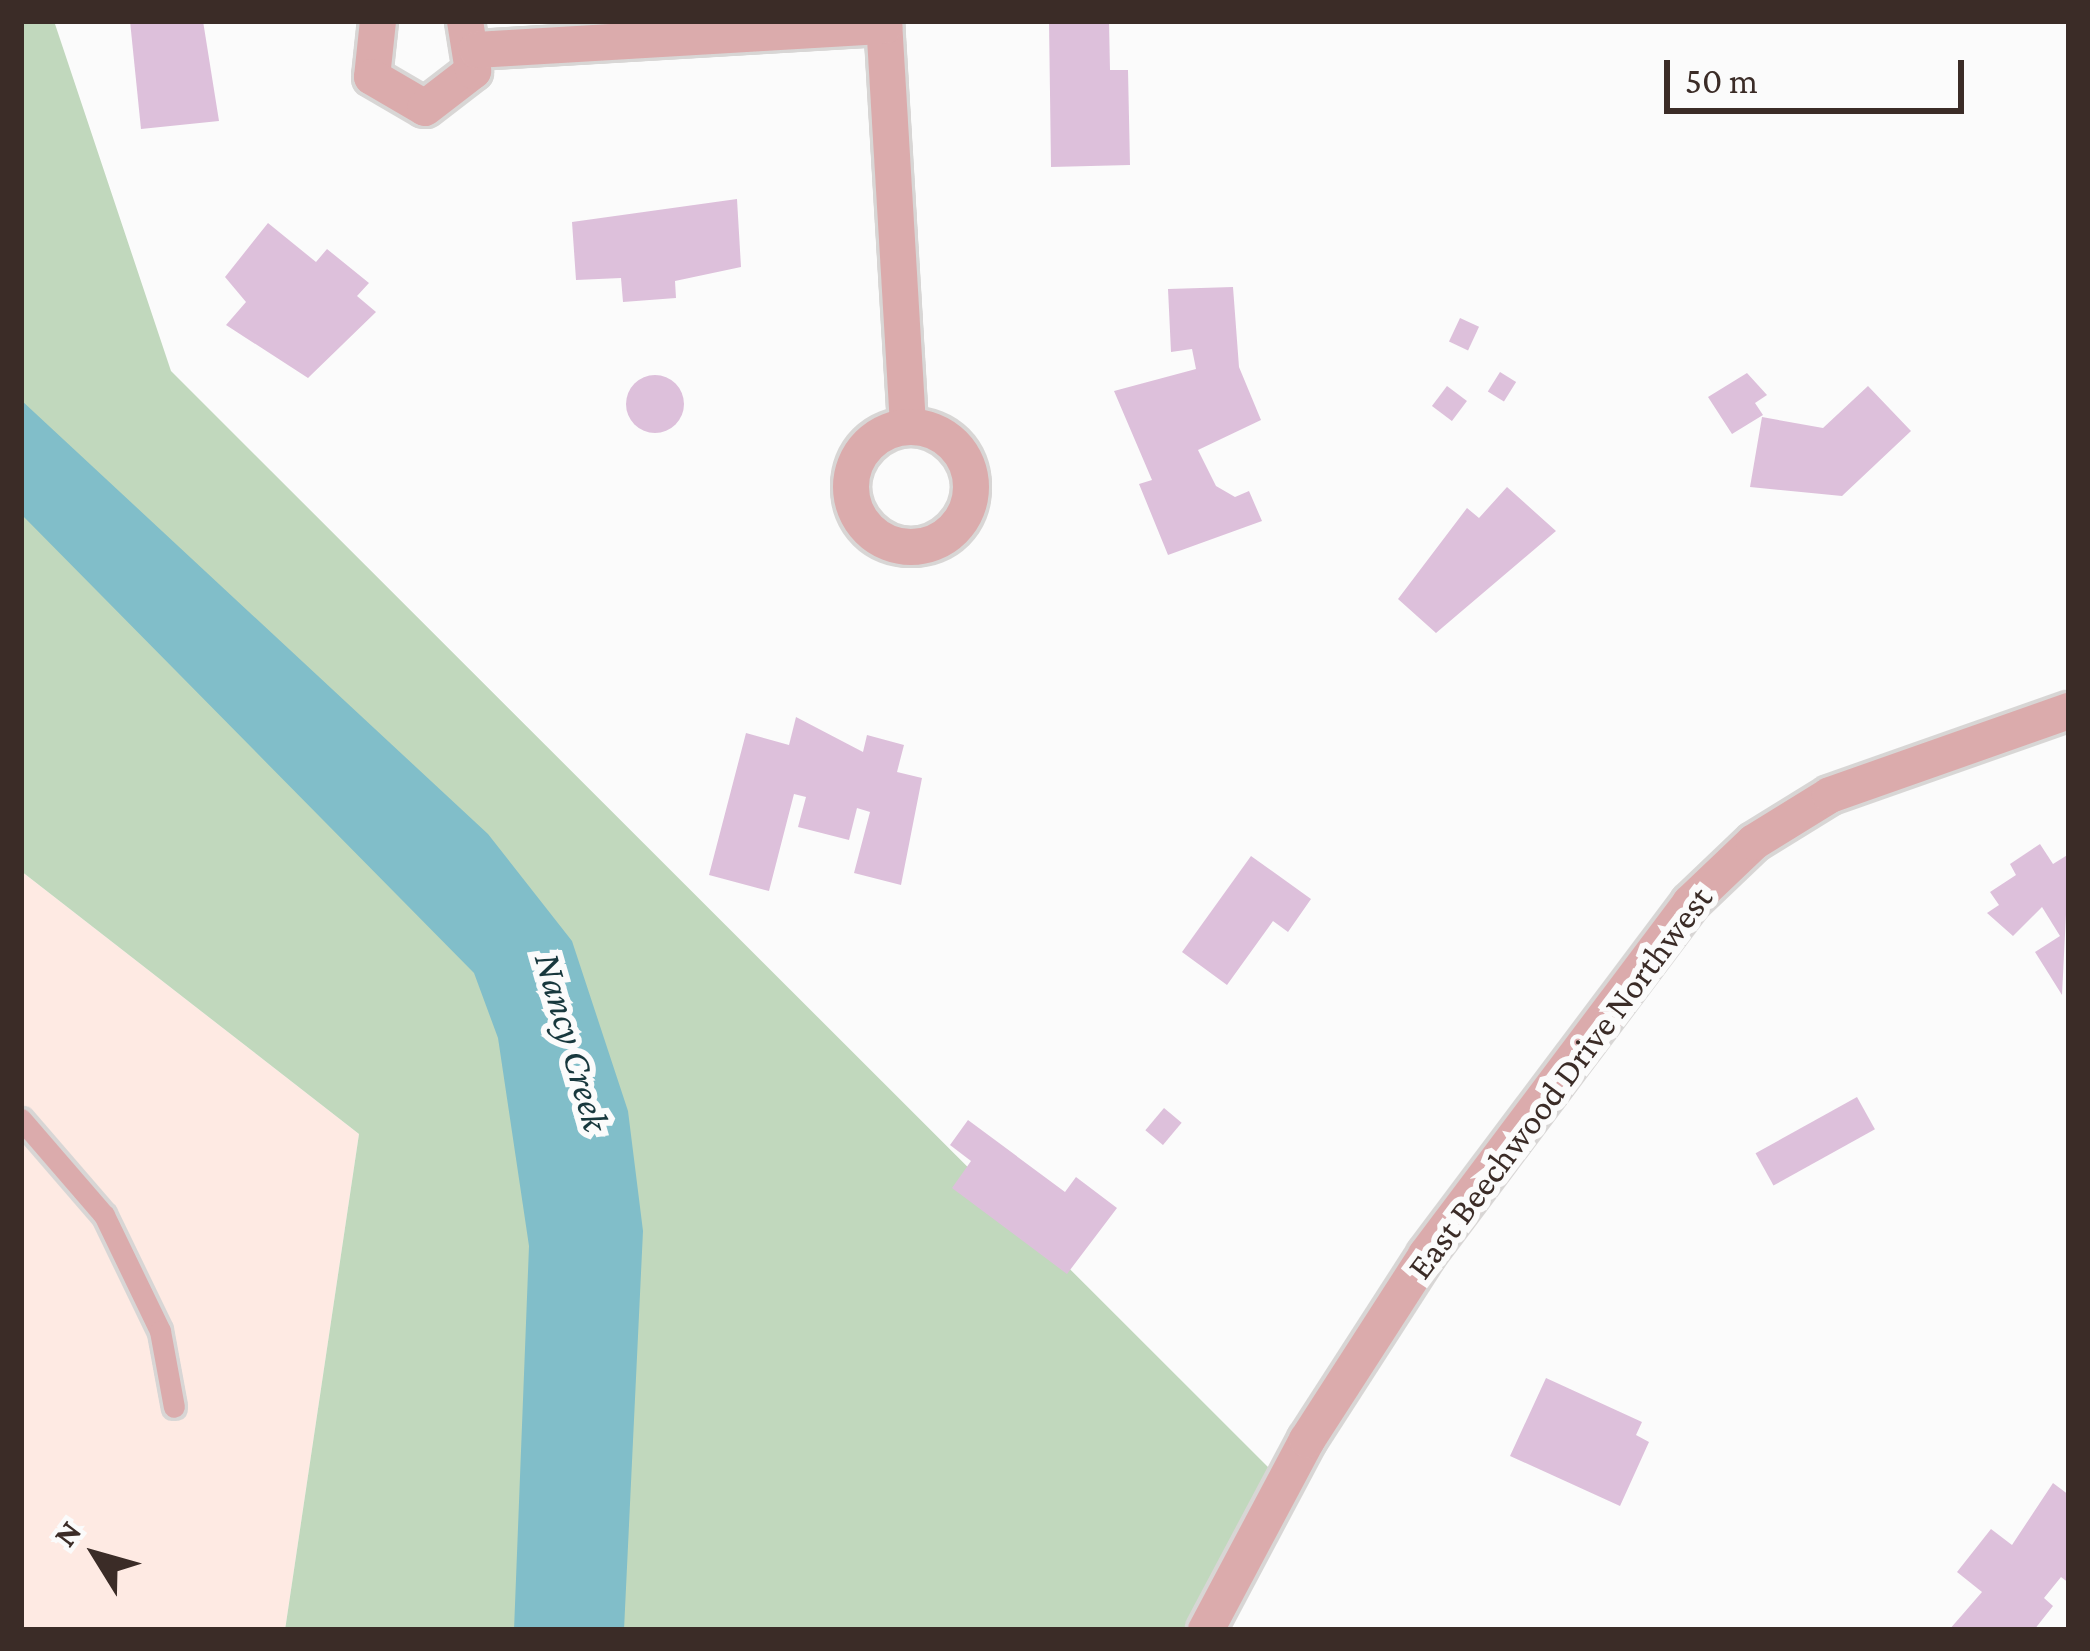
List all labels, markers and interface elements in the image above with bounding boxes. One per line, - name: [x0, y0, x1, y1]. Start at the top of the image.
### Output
- scale bar: [1670, 36, 1970, 110]
- text: 50 m: [1685, 61, 1758, 101]
- street label: East Beechwood Drive Northwest: [1398, 878, 1722, 1288]
- water label: Nancy Creek: [524, 947, 620, 1137]
- north arrow: [36, 1495, 156, 1615]
- text: N: [45, 1513, 88, 1553]

